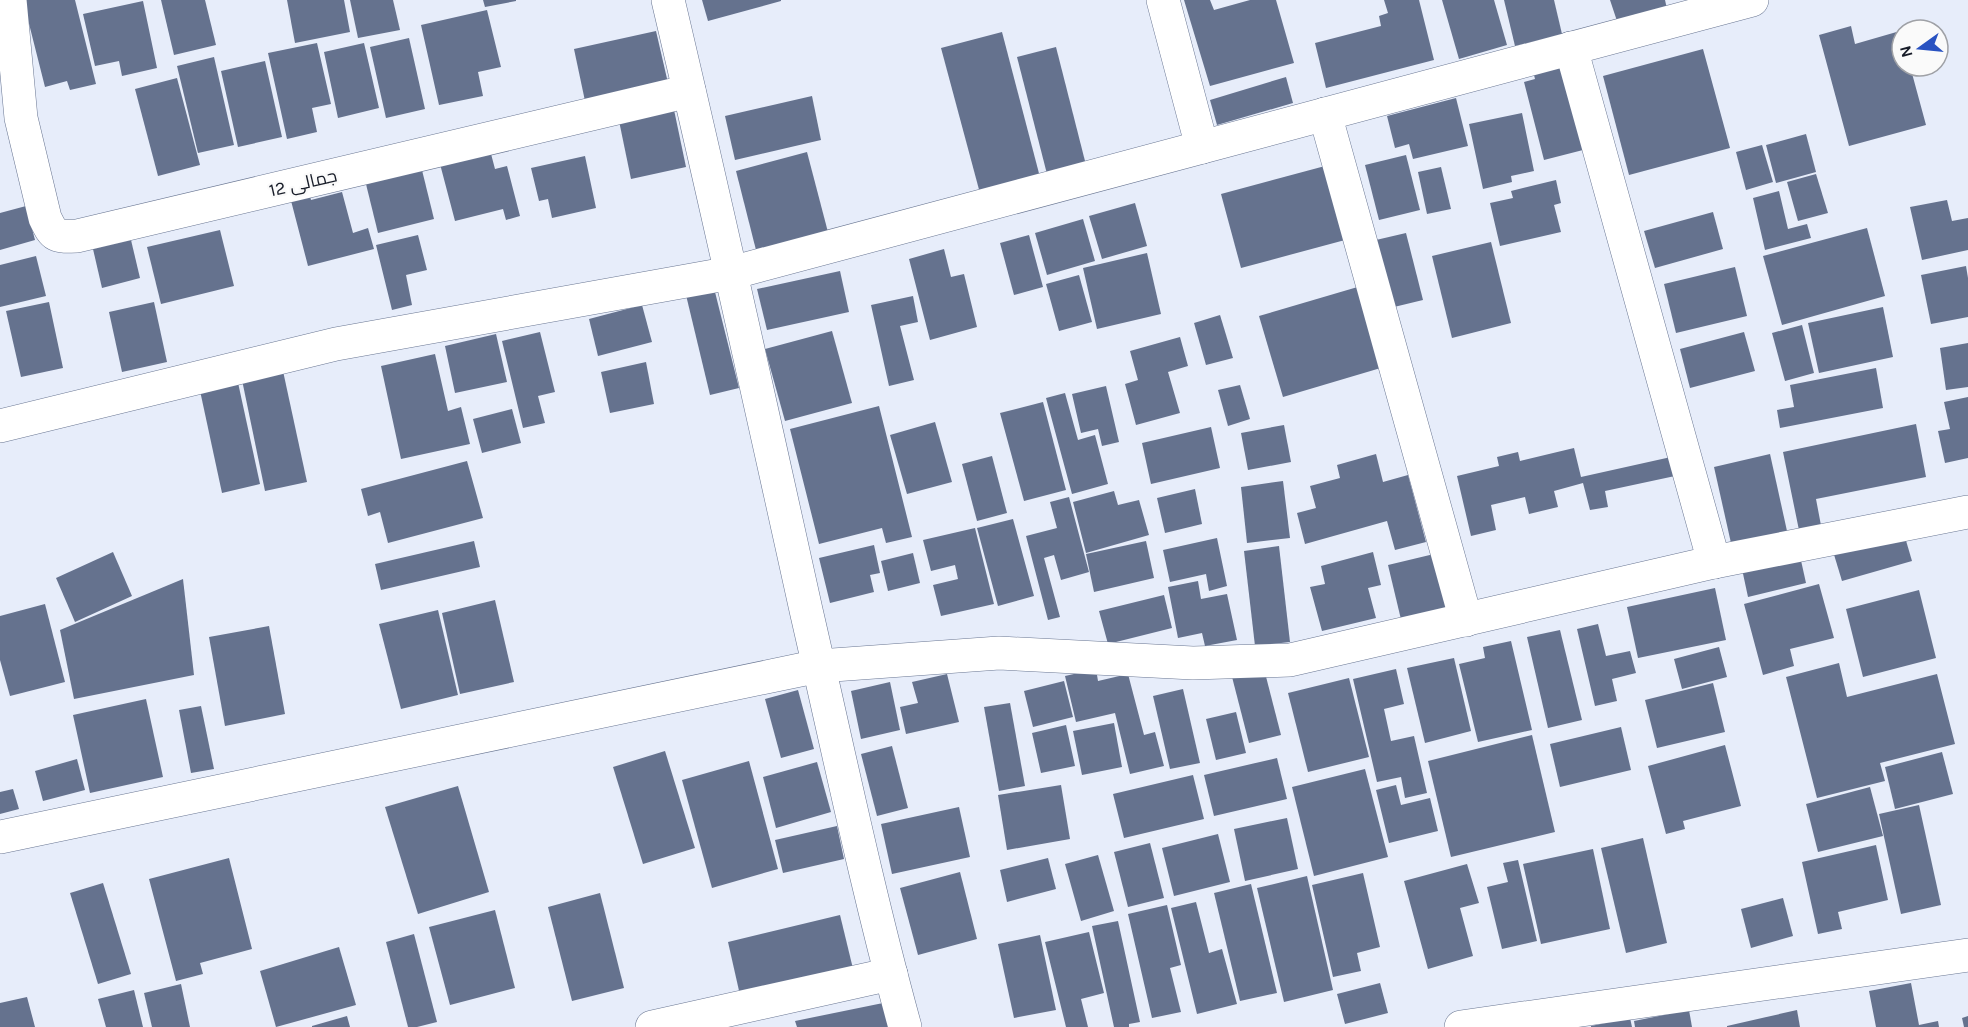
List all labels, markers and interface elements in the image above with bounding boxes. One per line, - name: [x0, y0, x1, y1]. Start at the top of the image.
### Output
- north arrow: [1890, 18, 1950, 78]
- text: N: [1895, 44, 1917, 60]
- street label: جمالی 12: [267, 165, 339, 201]

